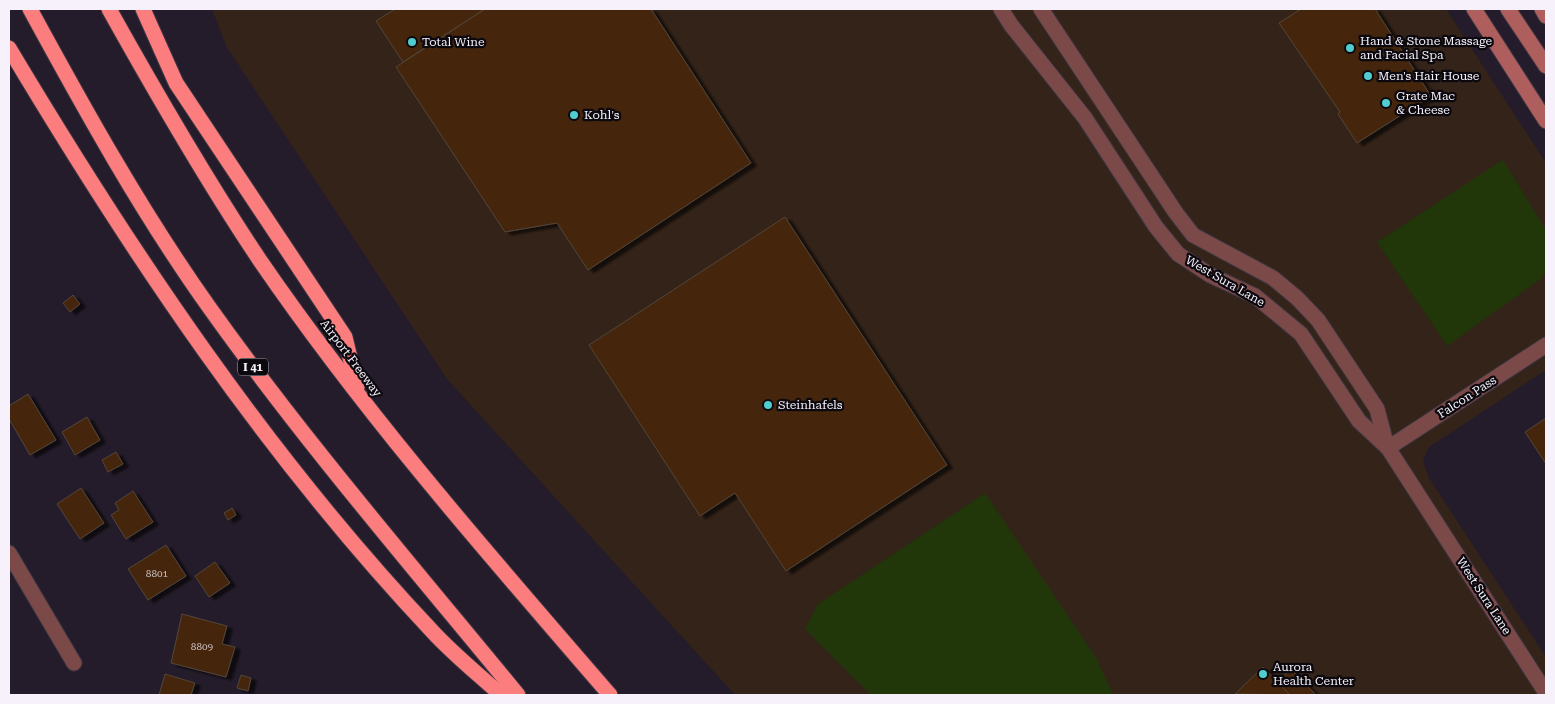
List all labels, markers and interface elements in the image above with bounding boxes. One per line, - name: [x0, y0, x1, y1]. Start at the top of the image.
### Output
- place label: Hand & Stone Massage and Facial Spa: [1360, 34, 1492, 62]
- place label: Total Wine: [422, 35, 485, 49]
- marker: Total Wine: [406, 36, 418, 48]
- marker: Hand & Stone Massage and Facial Spa: [1344, 42, 1356, 54]
- place label: Men's Hair House: [1378, 69, 1480, 83]
- marker: Men's Hair House: [1362, 70, 1374, 82]
- place label: Grate Mac & Cheese: [1396, 89, 1455, 117]
- marker: Grate Mac & Cheese: [1380, 97, 1392, 109]
- place label: Kohl's: [584, 108, 620, 122]
- marker: Kohl's: [568, 109, 580, 121]
- street label: West Sura Lane: [1183, 253, 1267, 310]
- street label: Airport Freeway: [317, 317, 385, 400]
- road number: I 41: [238, 358, 268, 376]
- street label: Falcon Pass: [1435, 373, 1499, 421]
- place label: Steinhafels: [778, 398, 843, 412]
- marker: Steinhafels: [762, 399, 774, 411]
- street label: West Sura Lane: [1454, 555, 1514, 638]
- house number: 8801: [146, 568, 169, 579]
- house number: 8809: [191, 641, 214, 652]
- place label: Aurora Health Center: [1273, 660, 1354, 688]
- marker: Aurora Health Center: [1257, 668, 1269, 680]

